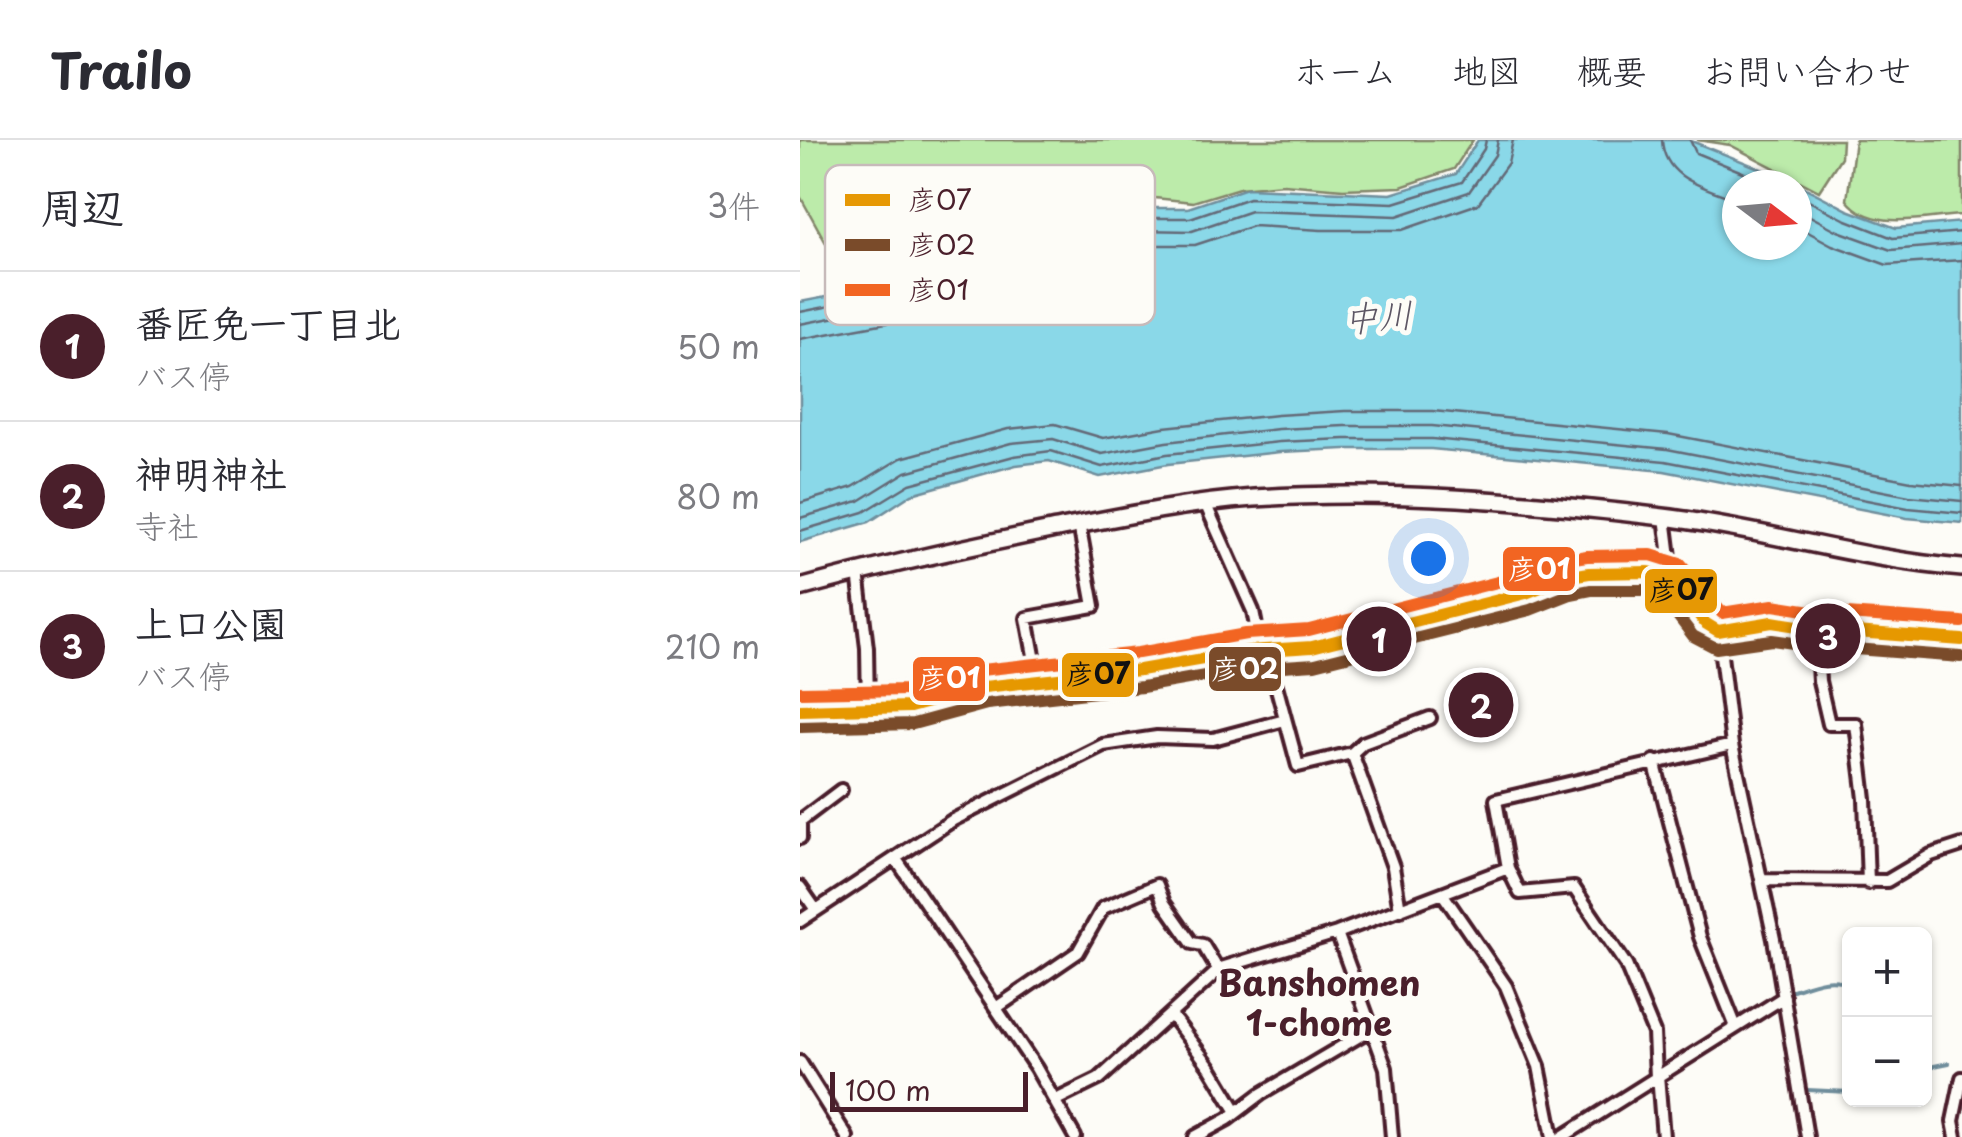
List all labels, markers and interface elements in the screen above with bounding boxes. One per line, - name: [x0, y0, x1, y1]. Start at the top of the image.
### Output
- text: Trailo: [50, 33, 192, 105]
- text: ホーム: [1293, 43, 1397, 96]
- text: 地図: [1452, 43, 1522, 96]
- text: 概要: [1577, 43, 1647, 96]
- text: お問い合わせ: [1702, 43, 1912, 96]
- legend: [825, 165, 1155, 325]
- north arrow: [1722, 170, 1812, 260]
- text: 周辺: [40, 174, 124, 237]
- text: 彦07: [908, 177, 972, 220]
- text: 3件: [707, 181, 760, 229]
- text: 彦02: [908, 222, 975, 265]
- text: 彦01: [908, 267, 969, 310]
- water label: 中川: [1341, 286, 1415, 344]
- text: 番匠免一丁目北: [135, 294, 401, 351]
- text: 1: [65, 322, 80, 370]
- text: 50 m: [677, 322, 760, 370]
- text: バス停: [135, 351, 231, 399]
- text: 神明神社: [135, 444, 287, 501]
- text: 2: [61, 472, 84, 520]
- text: 80 m: [676, 472, 760, 520]
- text: 寺社: [135, 501, 199, 549]
- your location: [1403, 533, 1454, 584]
- line badge: 彦01: [1501, 545, 1577, 593]
- text: 彦01: [1508, 546, 1570, 589]
- line badge: 彦07: [1643, 567, 1719, 615]
- text: 彦07: [1649, 567, 1714, 610]
- text: 上口公園: [135, 594, 287, 651]
- pin: 3: [1796, 598, 1860, 674]
- pin: 1: [1346, 602, 1412, 676]
- text: 3: [62, 622, 83, 670]
- text: 210 m: [665, 622, 760, 670]
- line badge: 彦02: [1207, 645, 1283, 693]
- text: 彦02: [1211, 646, 1279, 689]
- text: バス停: [135, 651, 231, 699]
- line badge: 彦07: [1060, 651, 1136, 699]
- text: 彦07: [1066, 651, 1131, 694]
- line badge: 彦01: [911, 655, 987, 703]
- text: 彦01: [918, 655, 980, 698]
- pin: 2: [1448, 668, 1514, 742]
- map controls: [1842, 927, 1932, 1107]
- button: +: [1842, 927, 1932, 1017]
- district label: Banshomen 1-chome: [1217, 955, 1421, 1048]
- button: −: [1842, 1017, 1932, 1107]
- scale bar: [830, 1067, 1028, 1112]
- text: 100 m: [845, 1068, 931, 1111]

